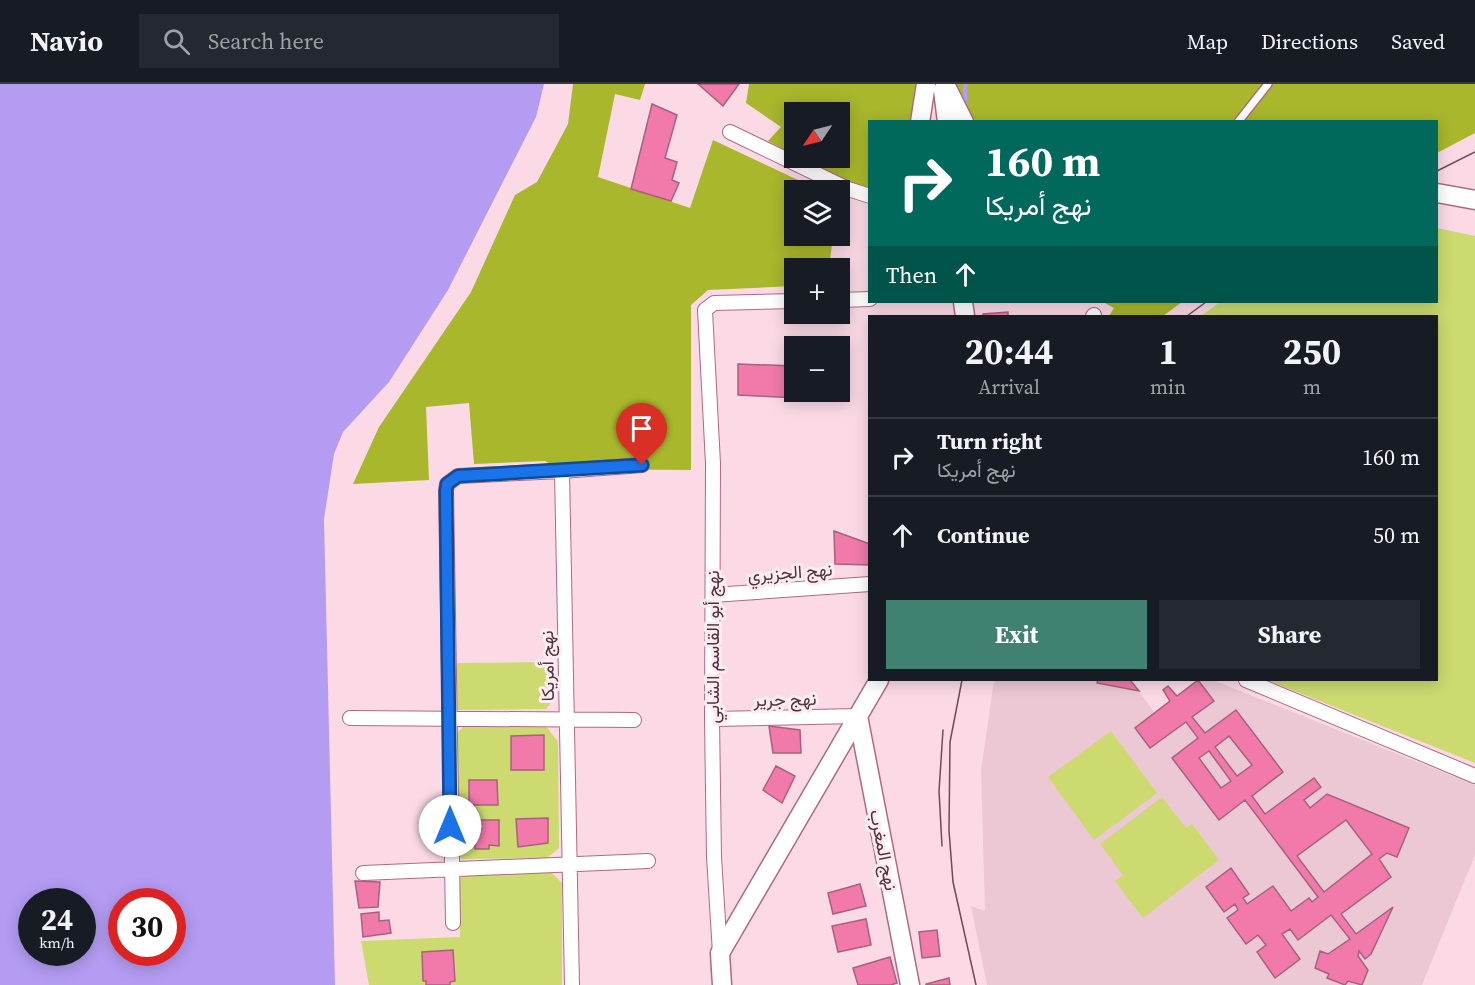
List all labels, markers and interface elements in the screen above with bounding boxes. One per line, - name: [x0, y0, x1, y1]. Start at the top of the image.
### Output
- search box: [139, 14, 559, 68]
- text: Navio: [30, 22, 103, 60]
- icon: search: [160, 25, 193, 58]
- text: Search here: [208, 26, 324, 56]
- text: Map: [1187, 27, 1228, 56]
- text: Directions: [1261, 27, 1358, 56]
- text: Saved: [1391, 27, 1445, 56]
- north arrow: [784, 102, 850, 168]
- map controls: [784, 102, 850, 402]
- text: 160 m: [985, 132, 1100, 190]
- icon: right: [886, 144, 964, 222]
- button: layers: [784, 180, 850, 246]
- text: نهج أمريكا: [985, 187, 1091, 224]
- button: +: [784, 258, 850, 324]
- icon: ahead: [949, 258, 982, 291]
- text: Then: [886, 260, 937, 290]
- text: 20:44: [965, 327, 1053, 376]
- text: 1: [1158, 327, 1178, 376]
- text: 250: [1283, 327, 1341, 376]
- button: −: [784, 336, 850, 402]
- text: Arrival: [978, 373, 1040, 401]
- text: min: [1150, 373, 1186, 401]
- text: m: [1303, 373, 1321, 401]
- pin: [616, 403, 667, 465]
- icon: arrive: [625, 412, 658, 445]
- text: Turn right: [937, 426, 1042, 456]
- icon: right: [886, 441, 919, 474]
- text: 160 m: [1362, 442, 1420, 472]
- text: نهج أمريكا: [937, 456, 1016, 484]
- icon: ahead: [886, 519, 919, 552]
- text: Continue: [937, 520, 1030, 550]
- text: 50 m: [1373, 520, 1420, 550]
- street label: نهج الجزيري: [747, 557, 834, 590]
- street label: نهج أبو القاسم الشابي: [700, 570, 728, 724]
- button: Exit: [886, 600, 1147, 669]
- button: Share: [1159, 600, 1420, 669]
- street label: نهج أمريكا: [534, 630, 560, 702]
- street label: نهج جرير: [752, 686, 817, 712]
- position arrow: [418, 794, 482, 858]
- street label: نهج المغرب: [864, 807, 904, 893]
- speed limit sign: 30: [108, 888, 186, 966]
- text: 24: [41, 899, 73, 940]
- text: km/h: [39, 932, 75, 953]

